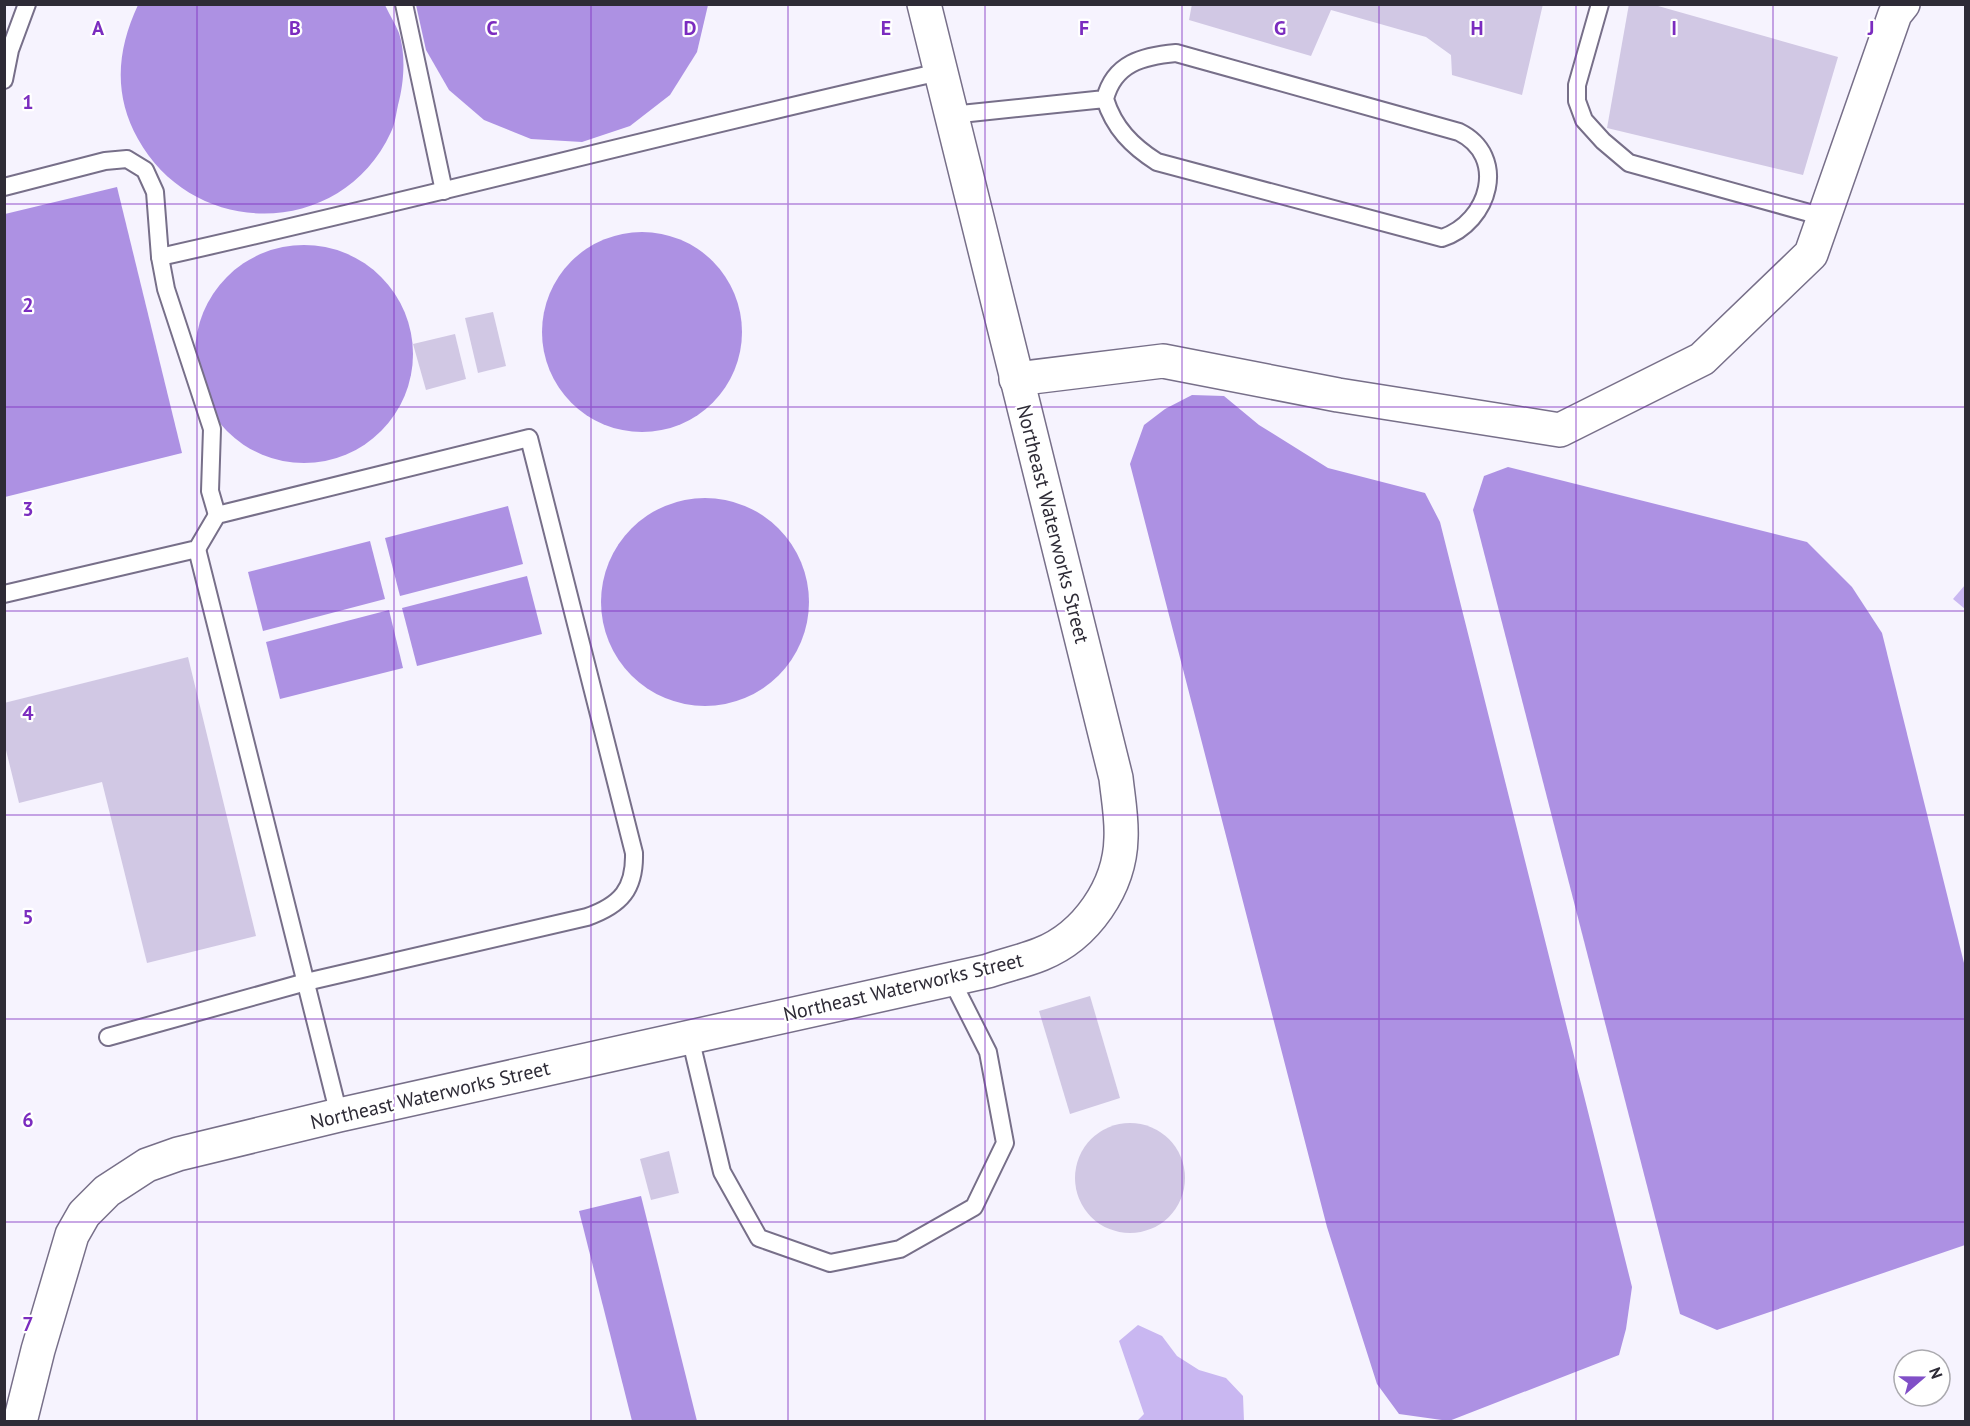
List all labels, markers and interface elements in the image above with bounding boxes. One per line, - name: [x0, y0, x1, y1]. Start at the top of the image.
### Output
- text: A: [92, 15, 105, 41]
- text: B: [289, 15, 301, 41]
- text: C: [486, 15, 498, 41]
- text: D: [684, 15, 697, 41]
- text: E: [881, 15, 891, 41]
- text: F: [1079, 15, 1089, 41]
- text: G: [1274, 15, 1286, 41]
- text: H: [1470, 15, 1484, 41]
- text: I: [1671, 15, 1677, 41]
- text: J: [1867, 15, 1874, 41]
- text: 1: [22, 89, 34, 115]
- text: 2: [22, 292, 34, 318]
- street label: Northeast Waterworks Street: [1011, 402, 1095, 646]
- text: 3: [22, 496, 34, 522]
- text: 4: [22, 700, 34, 726]
- text: 5: [22, 904, 34, 930]
- street label: Northeast Waterworks Street: [781, 947, 1026, 1027]
- street label: Northeast Waterworks Street: [308, 1055, 553, 1135]
- text: 6: [22, 1107, 34, 1133]
- text: 7: [22, 1311, 34, 1337]
- north arrow: [1892, 1348, 1952, 1408]
- text: N: [1925, 1365, 1947, 1381]

